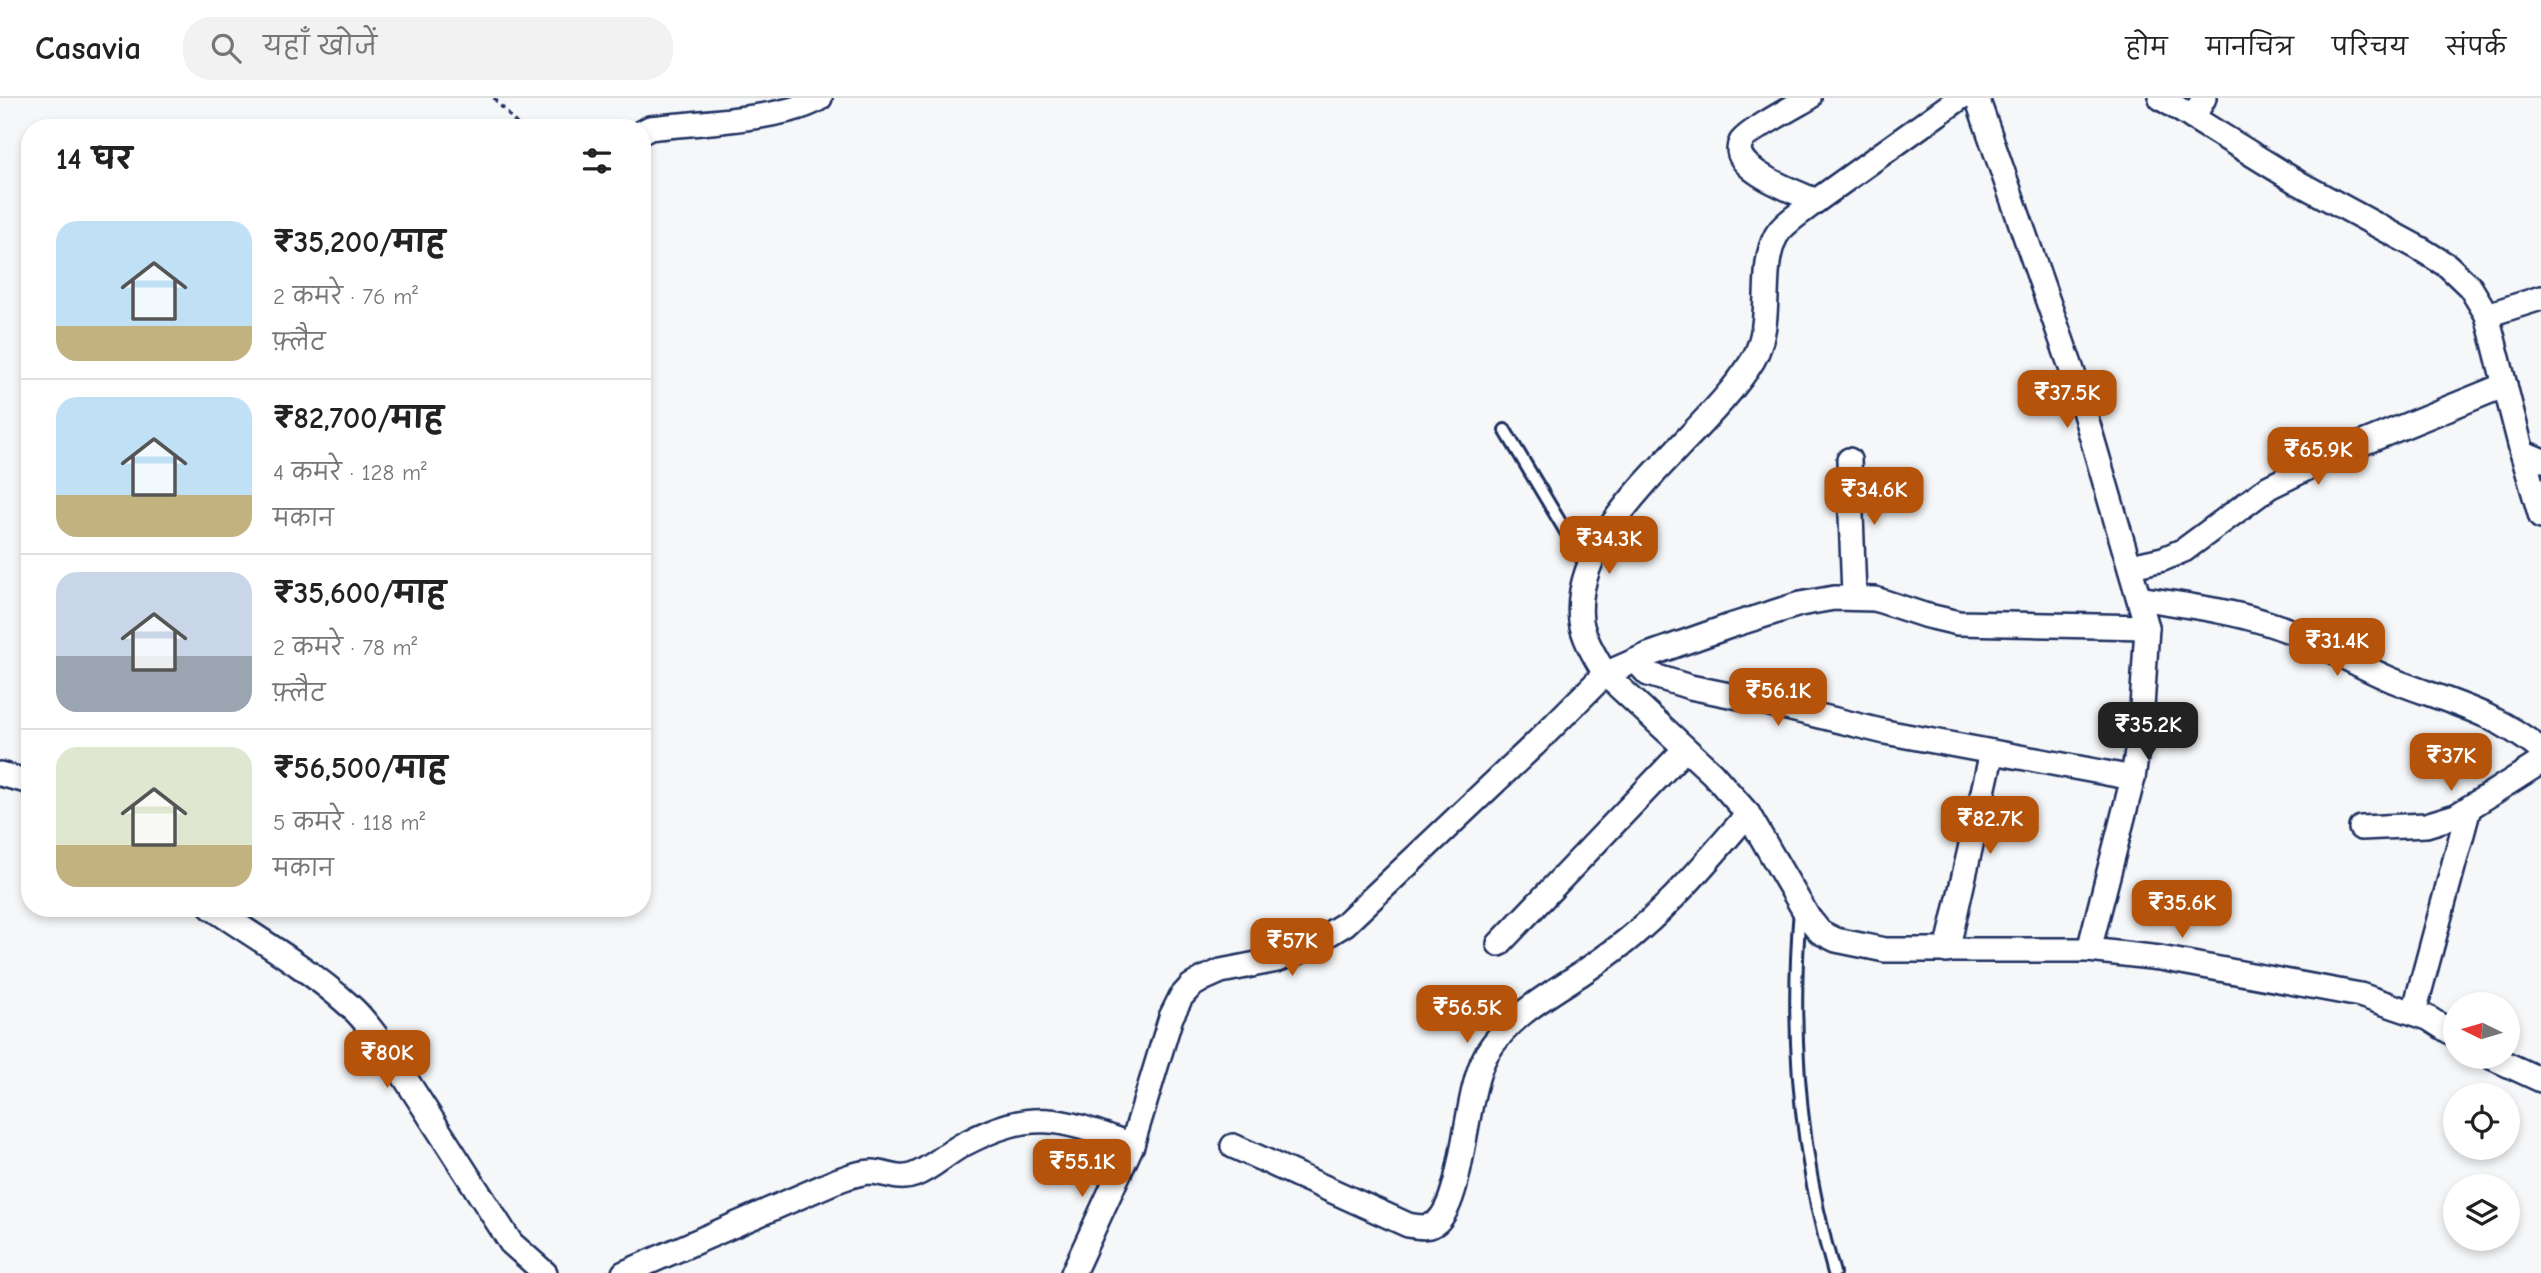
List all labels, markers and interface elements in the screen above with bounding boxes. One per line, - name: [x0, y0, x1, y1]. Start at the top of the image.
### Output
- search box: [183, 17, 673, 80]
- text: Casavia: [35, 29, 141, 67]
- icon: search: [207, 29, 245, 67]
- text: यहाँ खोजें: [263, 32, 377, 62]
- text: होम: [2125, 33, 2168, 61]
- text: मानचित्र: [2206, 33, 2294, 61]
- text: परिचय: [2332, 33, 2408, 61]
- text: संपर्क: [2446, 33, 2506, 61]
- text: 14 घर: [56, 142, 132, 177]
- icon: filters: [578, 142, 616, 180]
- text: ₹35,200/माह: [273, 225, 445, 260]
- icon: home: [112, 249, 196, 333]
- text: 2 कमरे · 76 m²: [273, 283, 418, 310]
- text: फ़्लैट: [273, 329, 325, 356]
- pin: ₹37.5K: [2010, 370, 2124, 430]
- text: ₹37.5K: [2034, 379, 2100, 406]
- text: ₹82,700/माह: [273, 401, 443, 436]
- icon: home: [112, 425, 196, 509]
- pin: ₹65.9K: [2261, 428, 2375, 487]
- text: ₹65.9K: [2283, 436, 2353, 463]
- text: 4 कमरे · 128 m²: [273, 459, 427, 486]
- pin: ₹34.6K: [1817, 468, 1931, 527]
- text: ₹34.6K: [1840, 476, 1908, 503]
- text: मकान: [273, 505, 334, 532]
- pin: ₹34.3K: [1552, 517, 1666, 576]
- text: ₹34.3K: [1576, 525, 1642, 552]
- text: ₹35,600/माह: [273, 576, 446, 611]
- icon: home: [112, 600, 196, 684]
- pin: ₹31.4K: [2280, 618, 2394, 678]
- text: ₹31.4K: [2305, 627, 2369, 654]
- text: 2 कमरे · 78 m²: [273, 634, 417, 661]
- pin: ₹56.1K: [1721, 668, 1835, 728]
- text: ₹56.1K: [1745, 677, 1811, 704]
- text: फ़्लैट: [273, 680, 325, 707]
- pin: ₹35.2K: [2091, 702, 2205, 762]
- text: ₹35.2K: [2114, 711, 2182, 738]
- pin: ₹37K: [2410, 734, 2492, 793]
- text: ₹37K: [2426, 742, 2476, 769]
- text: ₹56,500/माह: [273, 751, 447, 786]
- icon: home: [112, 775, 196, 859]
- pin: ₹82.7K: [1933, 796, 2047, 856]
- text: ₹82.7K: [1957, 805, 2023, 832]
- text: 5 कमरे · 118 m²: [273, 809, 425, 836]
- text: मकान: [273, 855, 334, 882]
- pin: ₹35.6K: [2125, 880, 2239, 940]
- text: ₹35.6K: [2148, 889, 2216, 916]
- pin: ₹57K: [1251, 918, 1333, 978]
- text: ₹57K: [1266, 927, 1318, 954]
- pin: ₹56.5K: [1410, 986, 1524, 1045]
- north arrow: [2443, 992, 2520, 1069]
- map controls: [2443, 992, 2520, 1251]
- text: ₹56.5K: [1432, 994, 1502, 1021]
- pin: ₹80K: [346, 1030, 428, 1090]
- text: ₹80K: [360, 1039, 414, 1066]
- button: locate: [2443, 1083, 2520, 1160]
- pin: ₹55.1K: [1025, 1140, 1139, 1199]
- text: ₹55.1K: [1049, 1148, 1115, 1175]
- button: layers: [2443, 1174, 2520, 1251]

